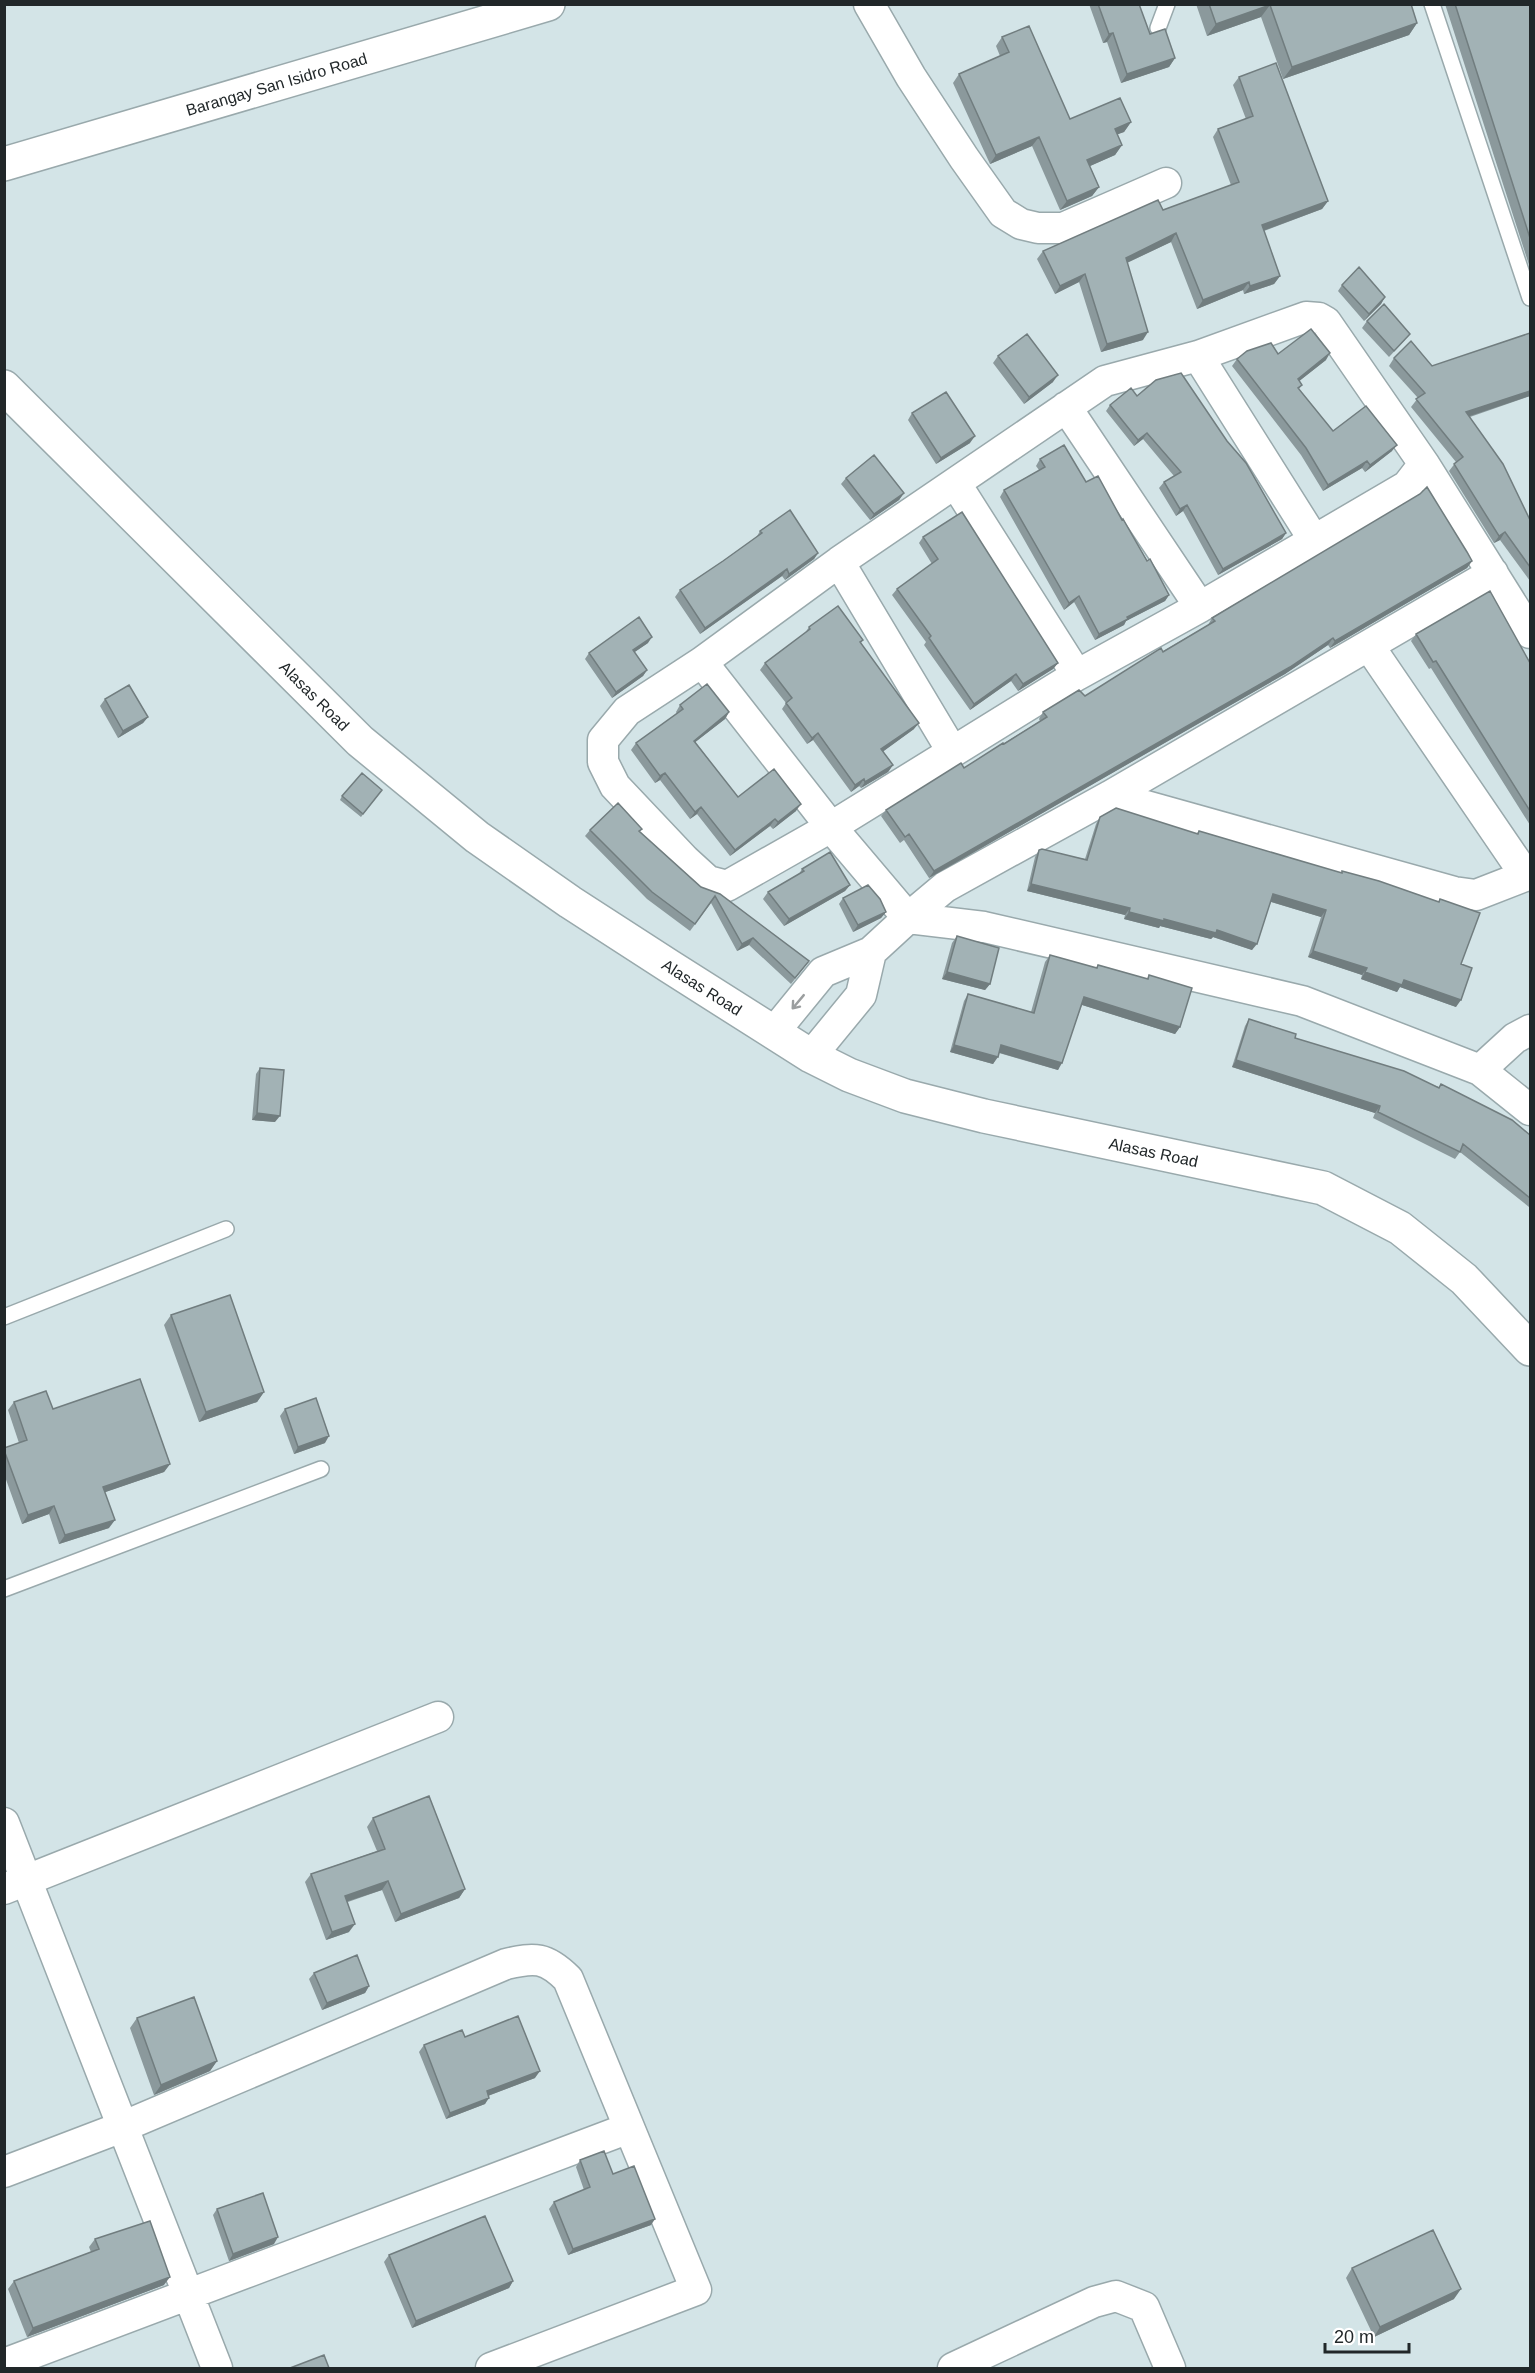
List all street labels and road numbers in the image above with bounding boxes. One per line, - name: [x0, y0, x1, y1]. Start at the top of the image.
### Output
- street label: Barangay San Isidro Road: [184, 49, 369, 119]
- street label: Alasas Road: [276, 658, 353, 734]
- street label: Alasas Road: [659, 956, 745, 1018]
- street label: Alasas Road: [1107, 1134, 1200, 1170]

